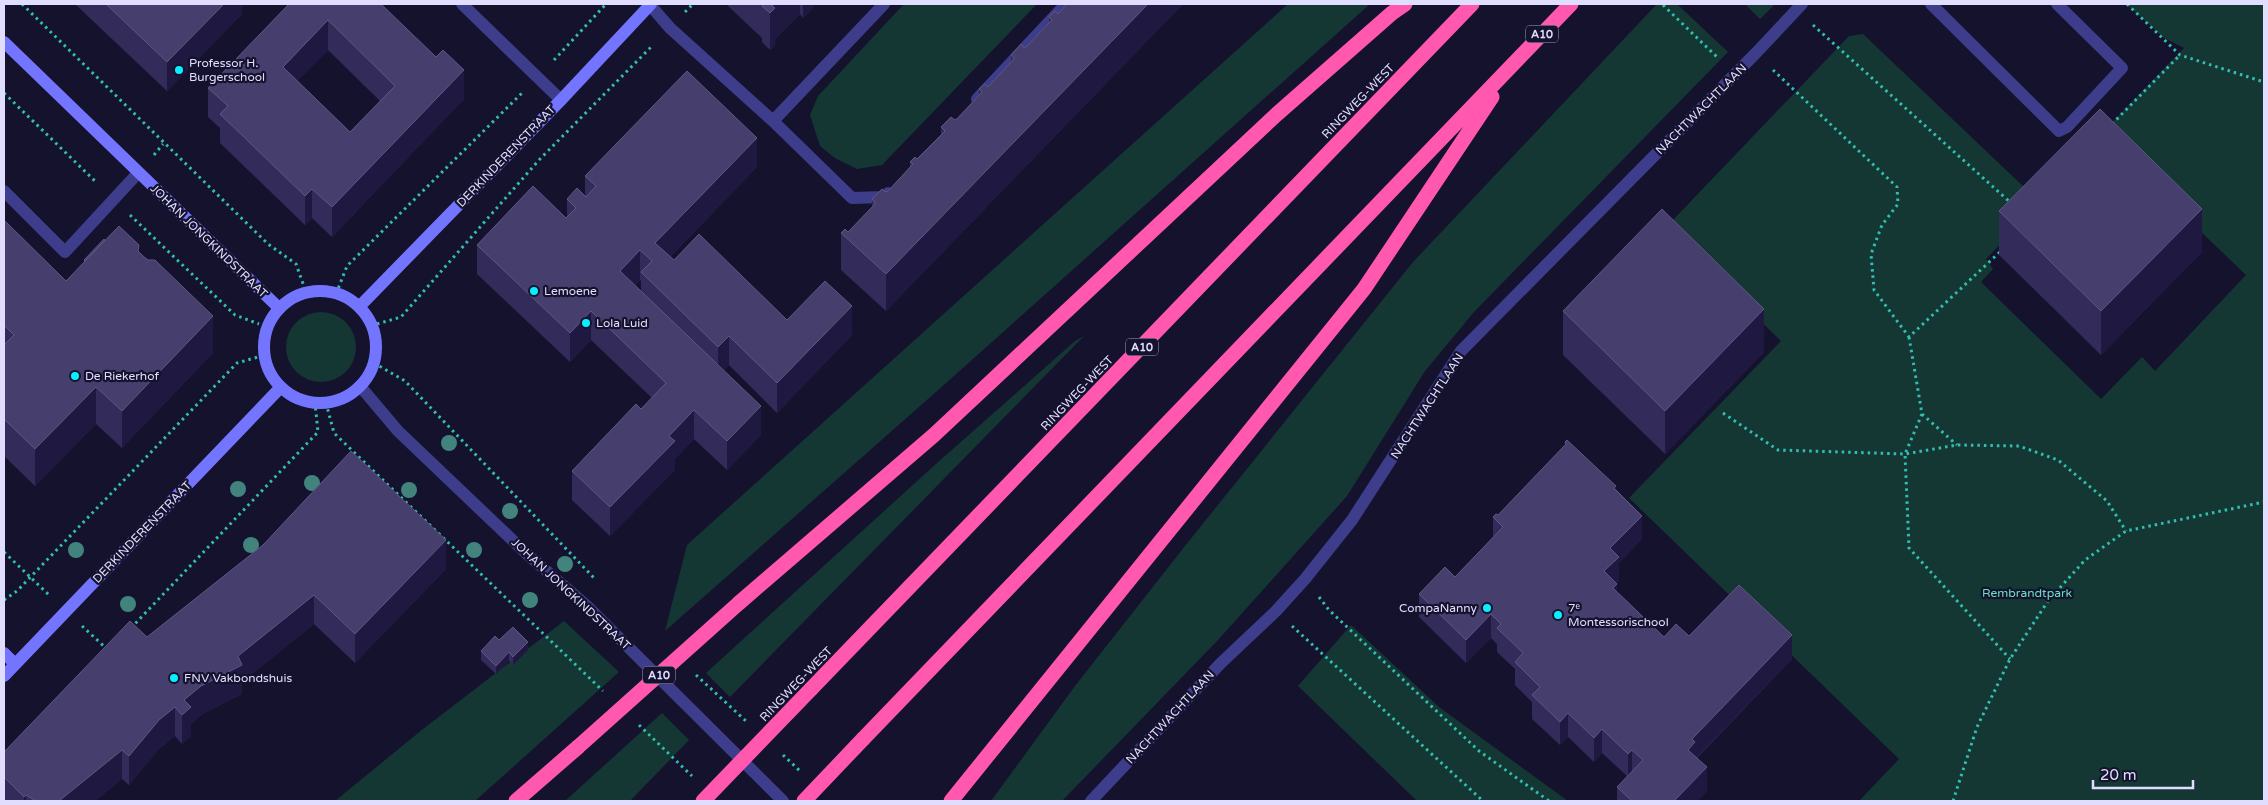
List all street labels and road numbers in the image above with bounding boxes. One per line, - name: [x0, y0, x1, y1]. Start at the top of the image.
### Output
- road number: A10: [1526, 26, 1558, 42]
- street label: RINGWEG-WEST: [1319, 60, 1398, 141]
- street label: NACHTWACHTLAAN: [1653, 61, 1749, 157]
- street label: DERKINDERENSTRAAT: [454, 102, 559, 210]
- street label: JOHAN JONGKINDSTRAAT: [148, 181, 271, 301]
- road number: A10: [1126, 338, 1158, 356]
- street label: NACHTWACHTLAAN: [1388, 351, 1466, 461]
- street label: RINGWEG-WEST: [1038, 352, 1117, 433]
- street label: DERKINDERENSTRAAT: [90, 478, 195, 586]
- street label: JOHAN JONGKINDSTRAAT: [509, 535, 634, 653]
- street label: RINGWEG-WEST: [757, 643, 836, 724]
- road number: A10: [643, 666, 675, 684]
- street label: NACHTWACHTLAAN: [1123, 667, 1217, 767]

